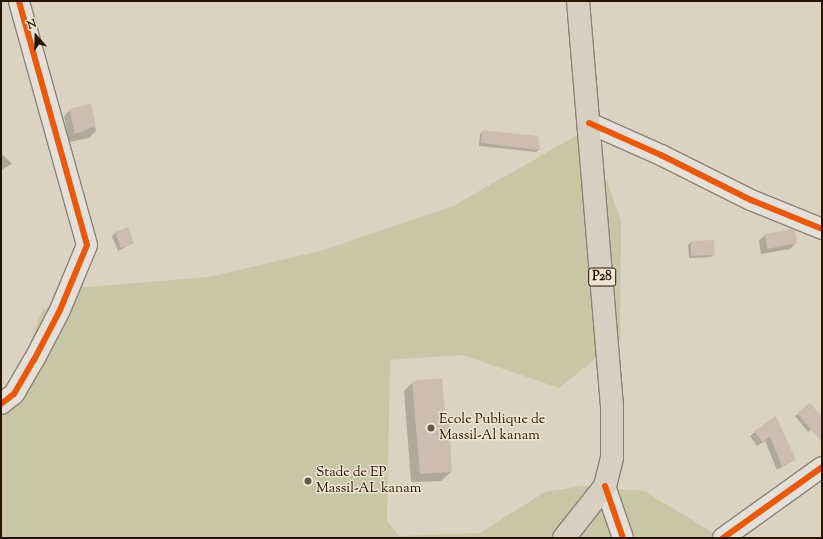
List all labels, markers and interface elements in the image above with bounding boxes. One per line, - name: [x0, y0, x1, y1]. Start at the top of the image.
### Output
- north arrow: [16, 16, 56, 56]
- text: N: [25, 16, 39, 34]
- road number: P28: [588, 266, 616, 288]
- place label: Ecole Publique de Massil-Al kanam: [439, 412, 545, 444]
- marker: Ecole Publique de Massil-Al kanam: [426, 423, 436, 433]
- place label: Stade de EP Massil-AL kanam: [316, 465, 421, 498]
- marker: Stade de EP Massil-AL kanam: [303, 476, 313, 486]

